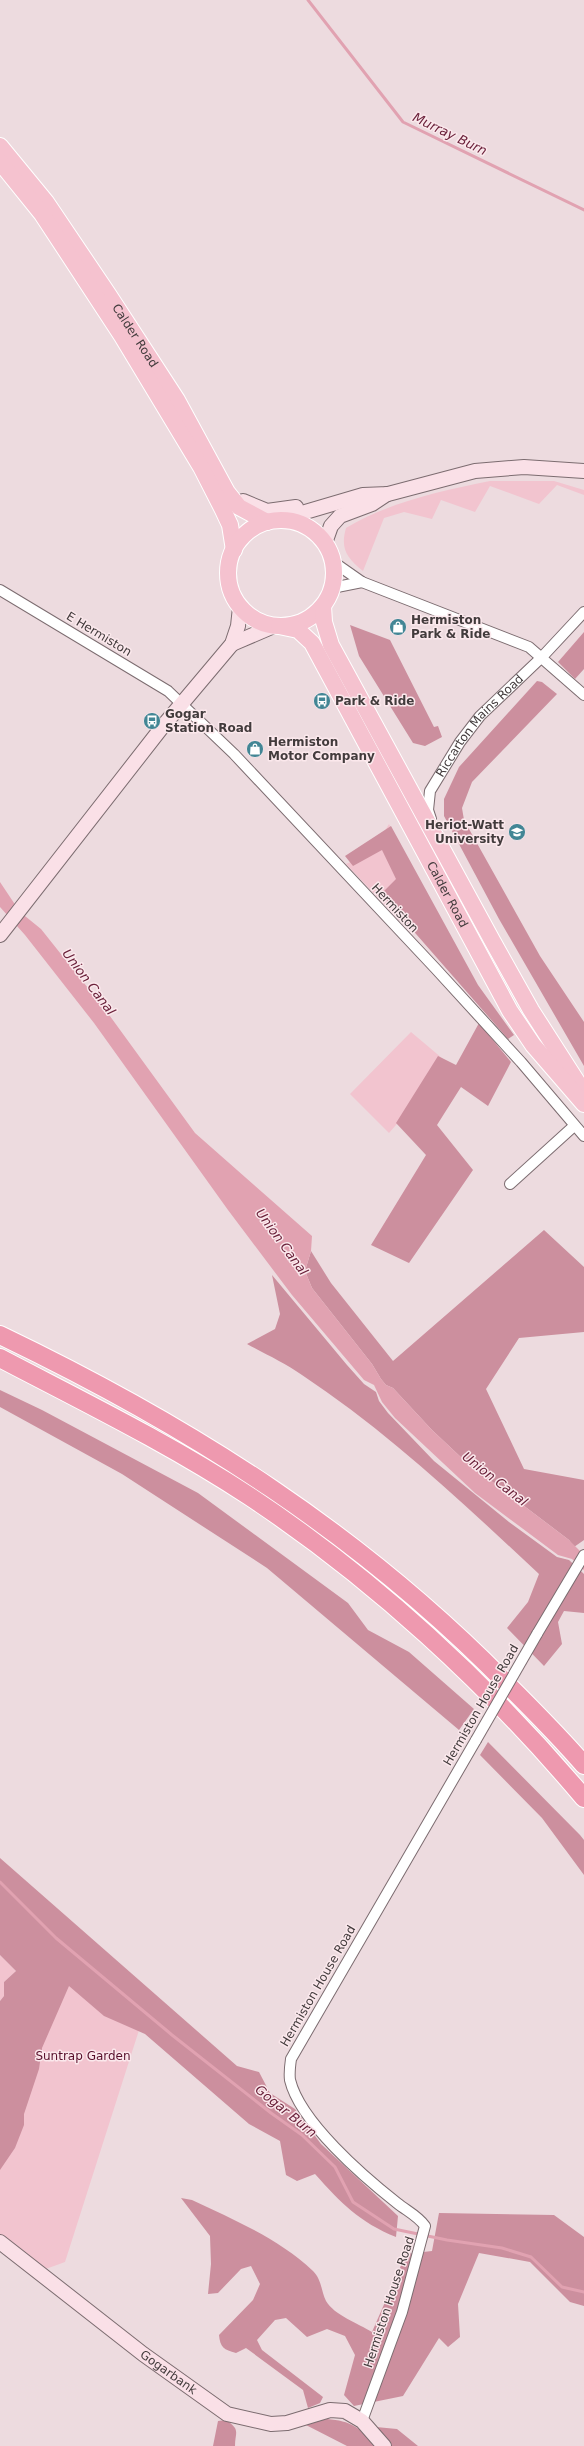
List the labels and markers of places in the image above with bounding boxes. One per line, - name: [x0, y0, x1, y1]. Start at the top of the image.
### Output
- place label: Hermiston Park & Ride: [411, 613, 490, 641]
- shop icon: Hermiston Park & Ride: [388, 617, 408, 637]
- bus stop icon: Park & Ride: [312, 691, 332, 711]
- place label: Park & Ride: [335, 694, 414, 708]
- place label: Gogar Station Road: [165, 707, 252, 735]
- bus stop icon: Gogar Station Road: [142, 711, 162, 731]
- place label: Hermiston Motor Company: [268, 735, 375, 763]
- shop icon: Hermiston Motor Company: [245, 739, 265, 759]
- place label: Heriot-Watt University: [425, 818, 504, 846]
- school or university icon: Heriot-Watt University: [507, 822, 527, 842]

